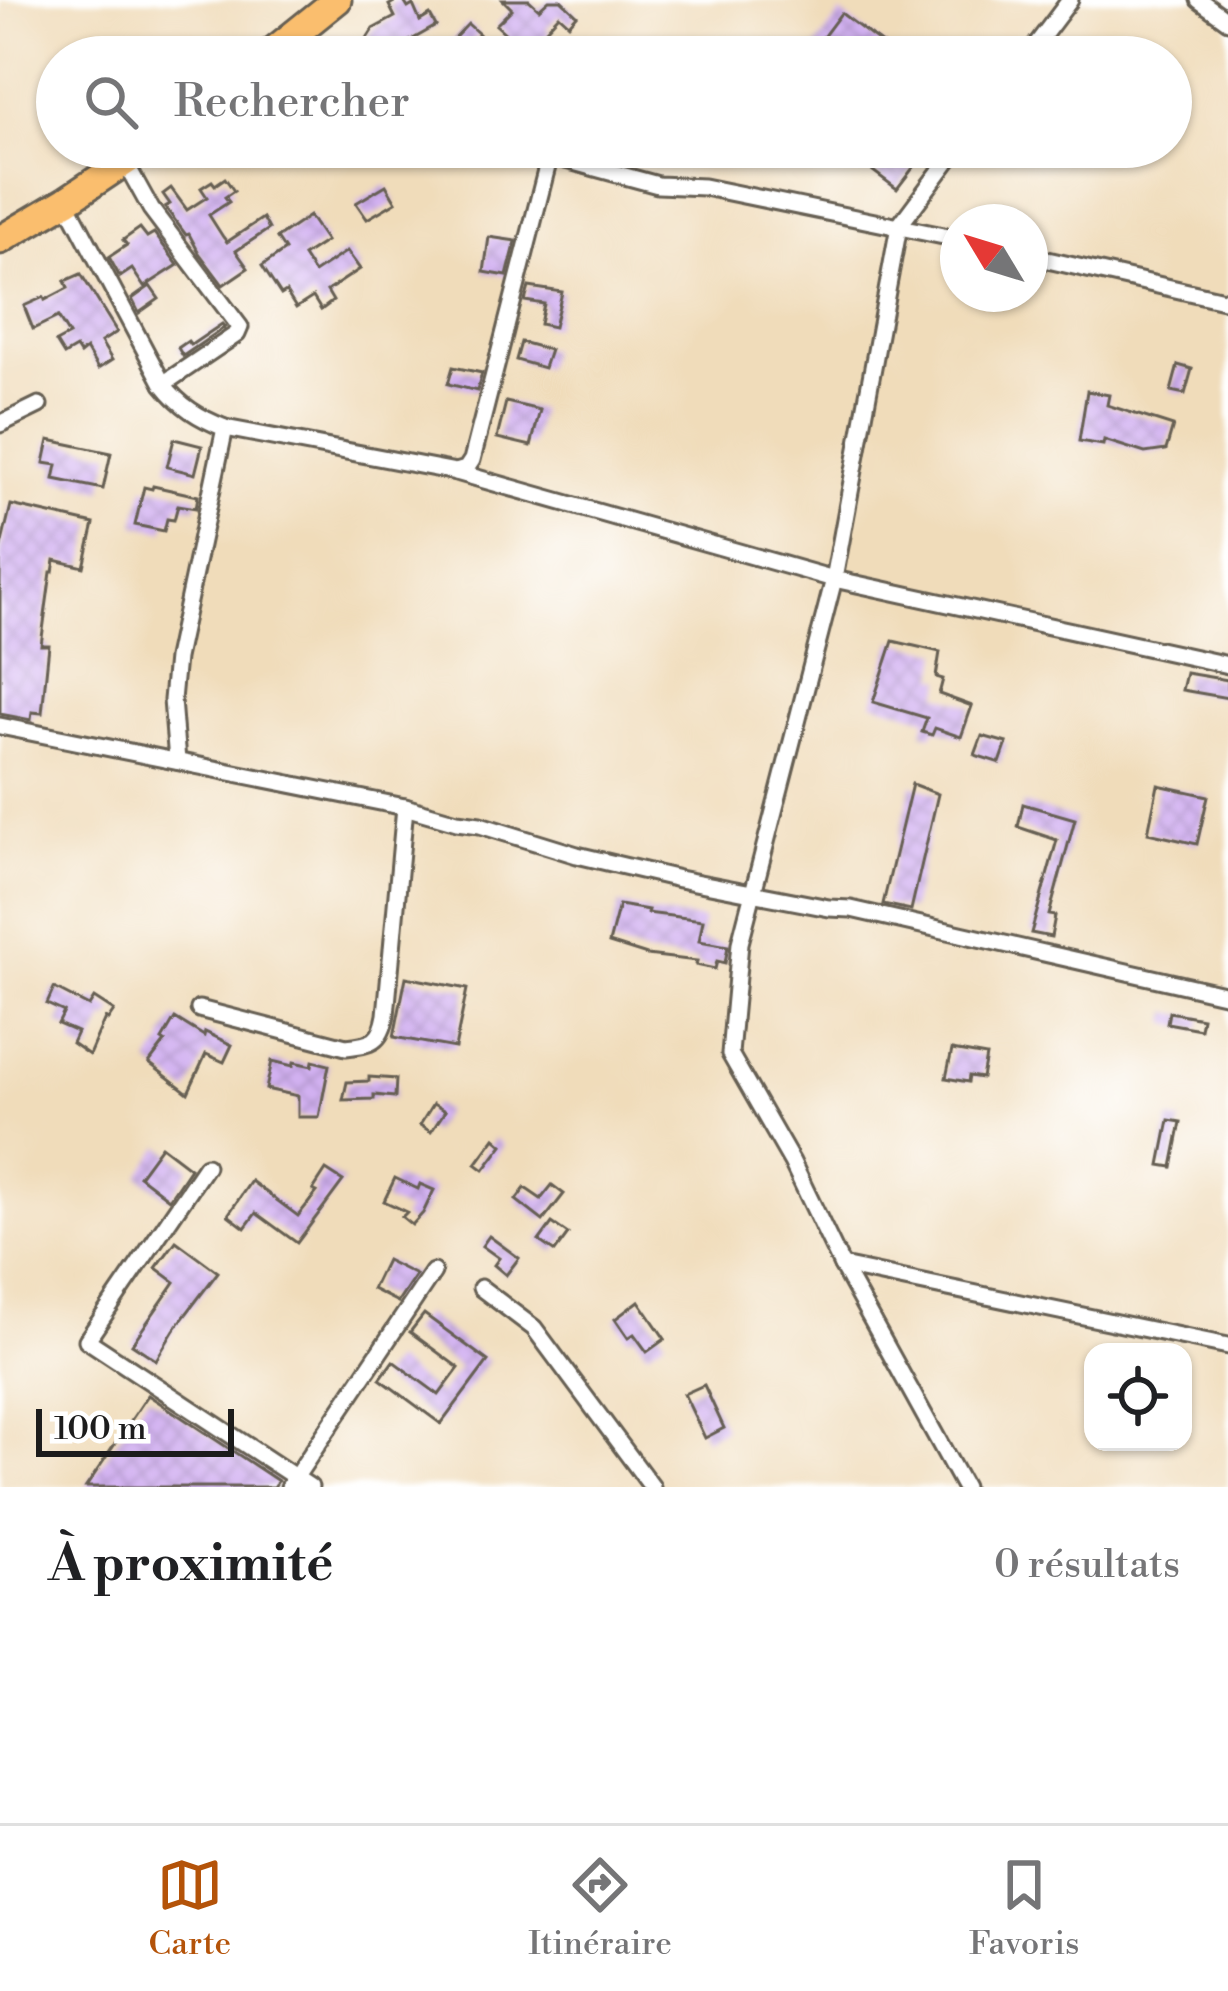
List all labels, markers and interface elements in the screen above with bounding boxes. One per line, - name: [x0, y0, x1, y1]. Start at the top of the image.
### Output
- search box: [36, 36, 1192, 168]
- icon: search: [78, 69, 144, 135]
- text: Rechercher: [174, 74, 410, 131]
- north arrow: [940, 204, 1048, 312]
- map controls: [1084, 1343, 1192, 1451]
- button: locate: [1084, 1343, 1192, 1451]
- scale bar: [36, 1403, 234, 1456]
- text: 100 m: [54, 1409, 147, 1450]
- text: À proximité: [48, 1533, 333, 1597]
- text: 0 résultats: [994, 1541, 1180, 1590]
- tab: Carte: [149, 1852, 231, 1965]
- tab: Itinéraire: [528, 1852, 672, 1965]
- tab: Favoris: [969, 1852, 1079, 1965]

